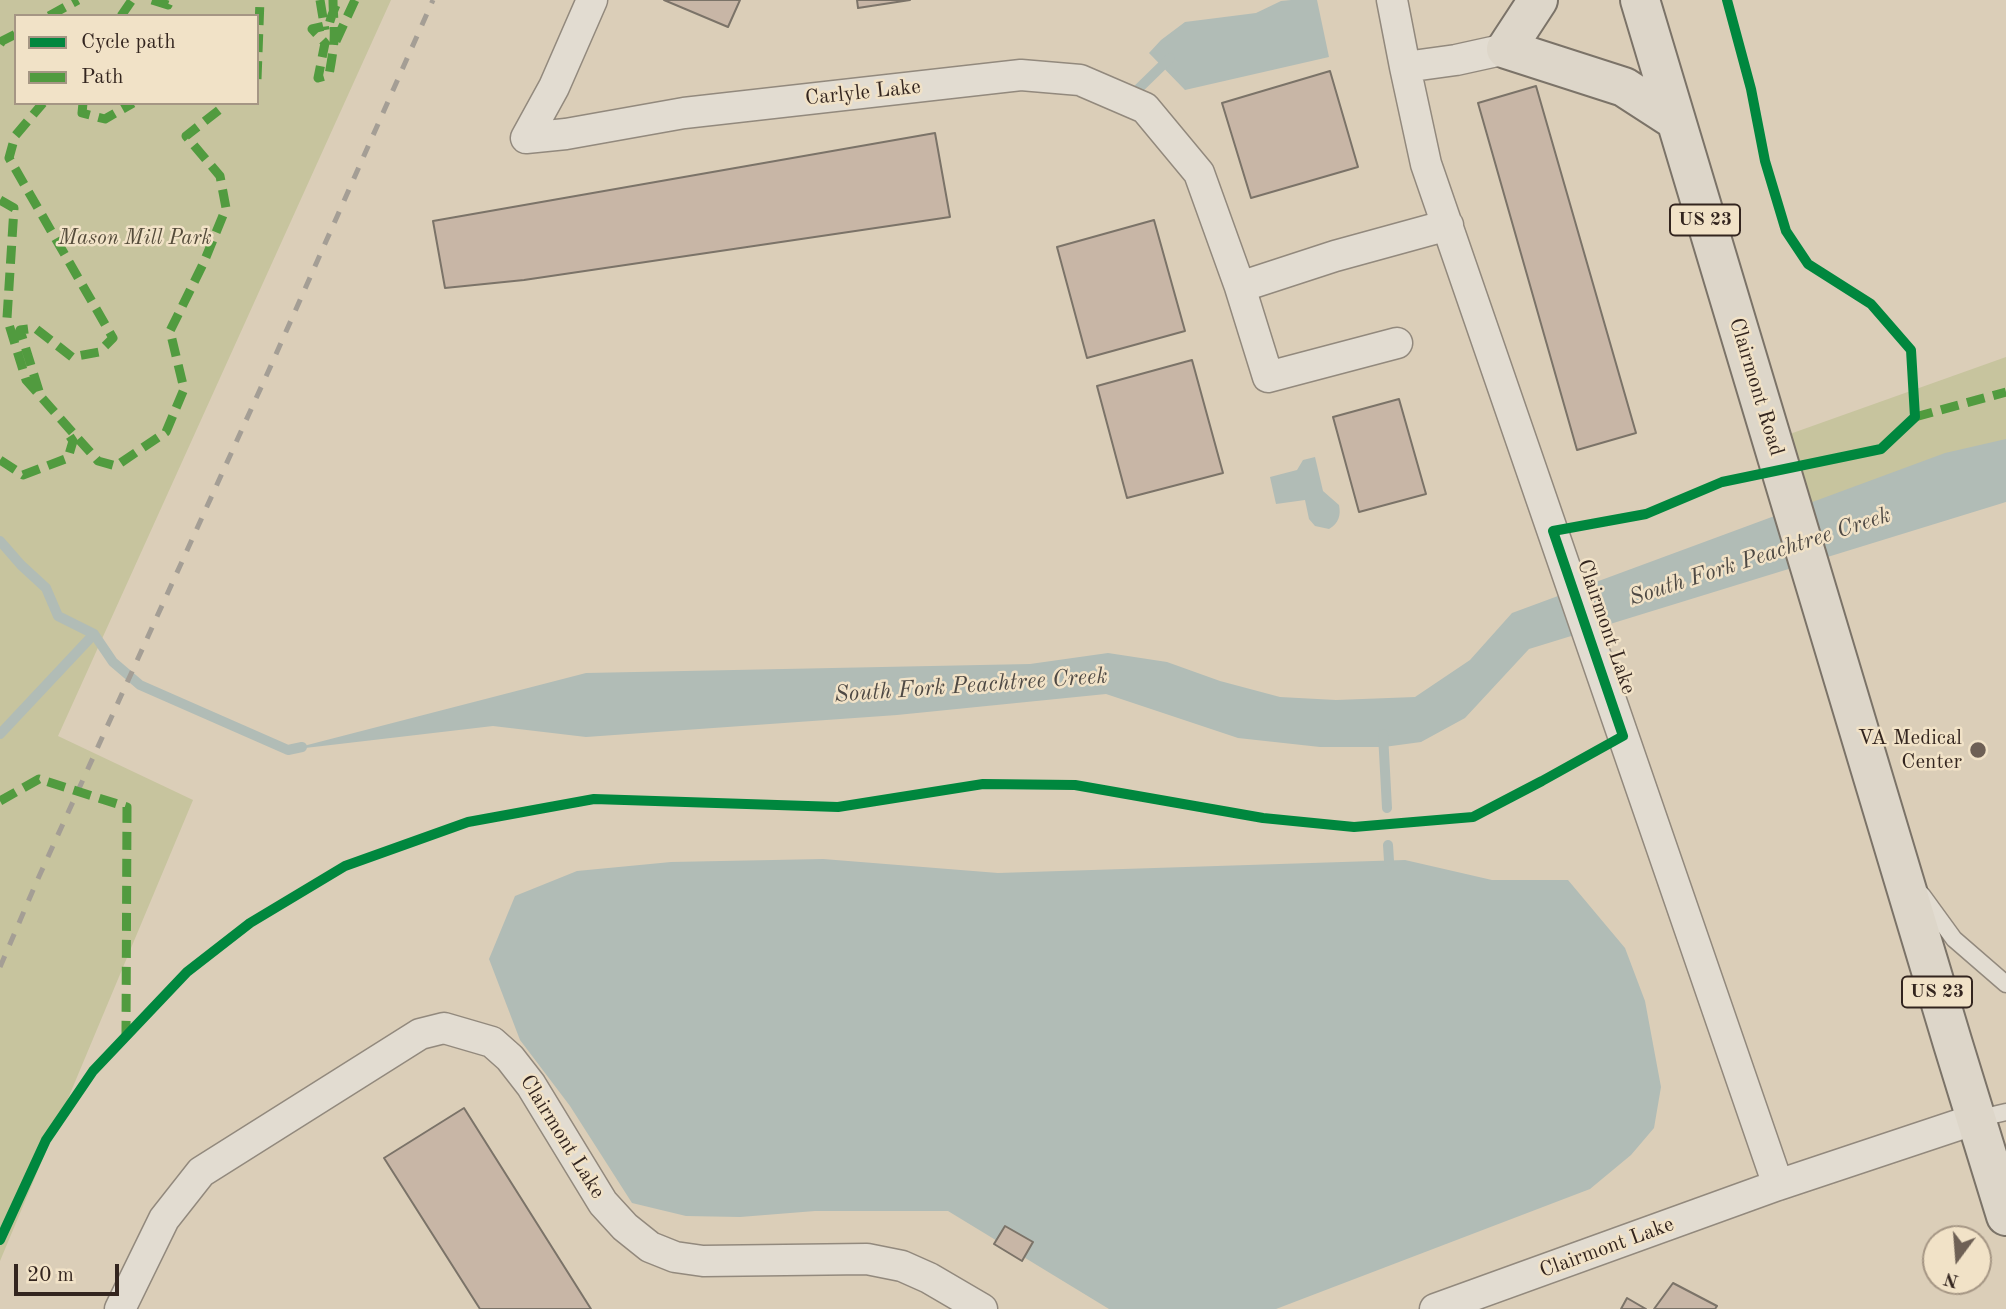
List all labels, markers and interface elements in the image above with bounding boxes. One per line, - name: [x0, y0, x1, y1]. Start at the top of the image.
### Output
- legend: [14, 14, 259, 105]
- text: Cycle path: [81, 32, 176, 53]
- text: Path: [81, 67, 124, 88]
- street label: Carlyle Lake: [804, 74, 922, 112]
- road number: US 23: [1670, 204, 1740, 235]
- park label: Mason Mill Park: [58, 225, 212, 251]
- street label: Clairmont Road: [1723, 315, 1789, 459]
- water label: South Fork Peachtree Creek: [1626, 502, 1894, 612]
- street label: Clairmont Lake: [1571, 556, 1641, 698]
- water label: South Fork Peachtree Creek: [833, 663, 1109, 709]
- place label: VA Medical Center: [1858, 725, 1962, 775]
- marker: VA Medical Center: [1968, 740, 1988, 760]
- road number: US 23: [1902, 976, 1972, 1008]
- street label: Clairmont Lake: [514, 1071, 610, 1203]
- street label: Clairmont Lake: [1536, 1212, 1678, 1284]
- north arrow: [1922, 1225, 1992, 1295]
- scale bar: [18, 1250, 122, 1294]
- text: 20 m: [27, 1265, 74, 1286]
- text: N: [1942, 1268, 1961, 1290]

